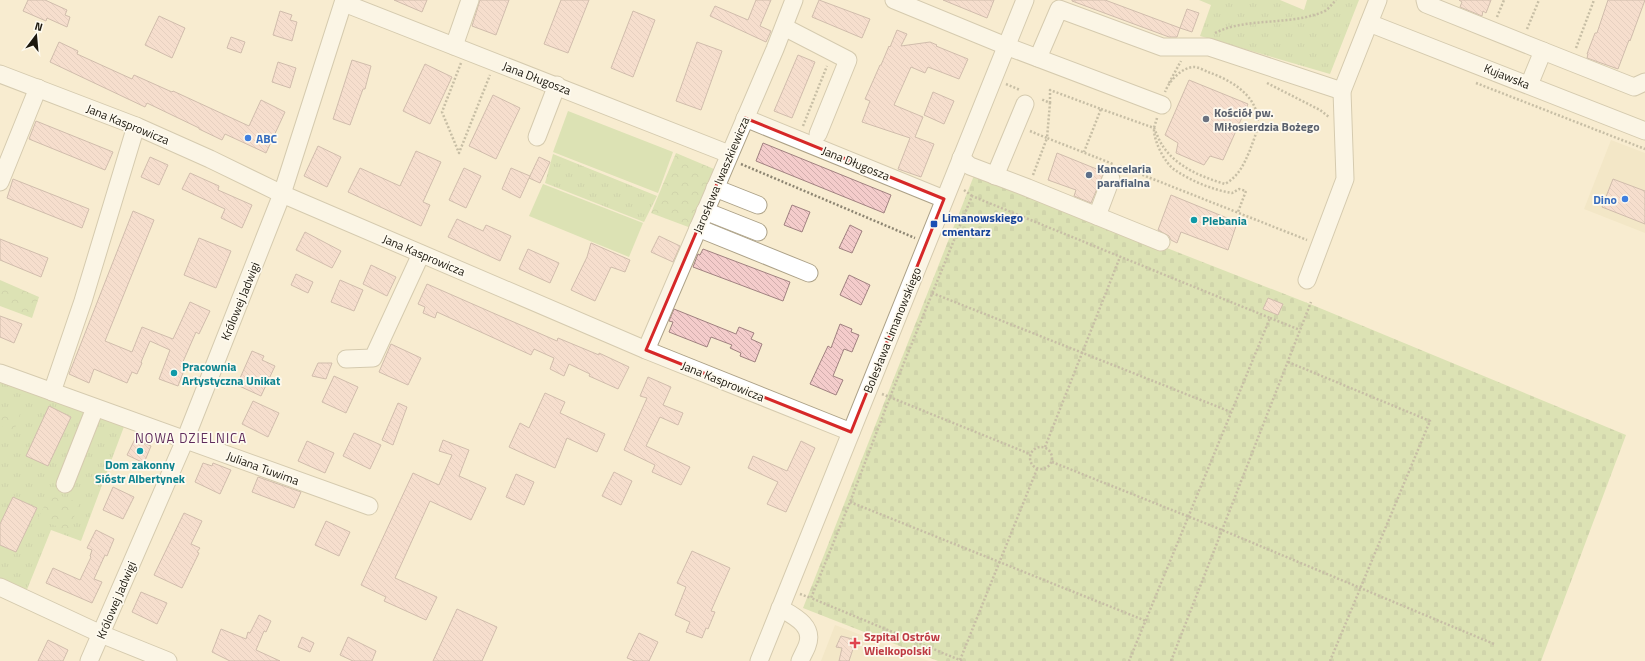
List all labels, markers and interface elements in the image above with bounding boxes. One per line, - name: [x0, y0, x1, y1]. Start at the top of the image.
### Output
- north arrow: [16, 16, 56, 56]
- text: N: [33, 18, 45, 35]
- street label: Jana Długosza: [500, 56, 574, 100]
- street label: Kujawska: [1481, 58, 1533, 94]
- street label: Jana Kasprowicza: [84, 99, 172, 149]
- place label: Kościół pw. Miłosierdzia Bożego: [1214, 103, 1320, 136]
- street label: Jarosława Iwaszkiewicza: [688, 114, 754, 236]
- marker: Kościół pw. Miłosierdzia Bożego: [1201, 114, 1211, 124]
- place label: ABC: [256, 129, 278, 148]
- marker: ABC: [243, 133, 253, 143]
- street label: Jana Długosza: [819, 141, 893, 185]
- place label: Kancelaria parafialna: [1097, 159, 1151, 192]
- marker: Kancelaria parafialna: [1084, 170, 1094, 180]
- place label: Dino: [1593, 190, 1617, 209]
- marker: Dino: [1620, 194, 1630, 204]
- place label: Limanowskiego cmentarz: [942, 208, 1023, 241]
- place label: Plebania: [1202, 211, 1247, 230]
- marker: Plebania: [1189, 215, 1199, 225]
- marker: Limanowskiego cmentarz: [929, 219, 939, 229]
- street label: Jana Kasprowicza: [380, 229, 468, 281]
- street label: Królowej Jadwigi: [216, 259, 264, 343]
- street label: Bolesława Limanowskiego: [858, 264, 926, 396]
- street label: Jana Kasprowicza: [679, 356, 767, 406]
- place label: Pracownia Artystyczna Unikat: [182, 357, 281, 390]
- marker: Pracownia Artystyczna Unikat: [169, 368, 179, 378]
- district label: NOWA DZIELNICA: [135, 428, 247, 448]
- marker: Dom zakonny Sióstr Albertynek: [135, 446, 145, 456]
- street label: Juliana Tuwima: [224, 446, 302, 490]
- place label: Dom zakonny Sióstr Albertynek: [95, 455, 186, 488]
- street label: Królowej Jadwigi: [91, 558, 141, 642]
- place label: Szpital Ostrów Wielkopolski: [864, 627, 940, 660]
- marker: Szpital Ostrów Wielkopolski: [849, 637, 861, 649]

